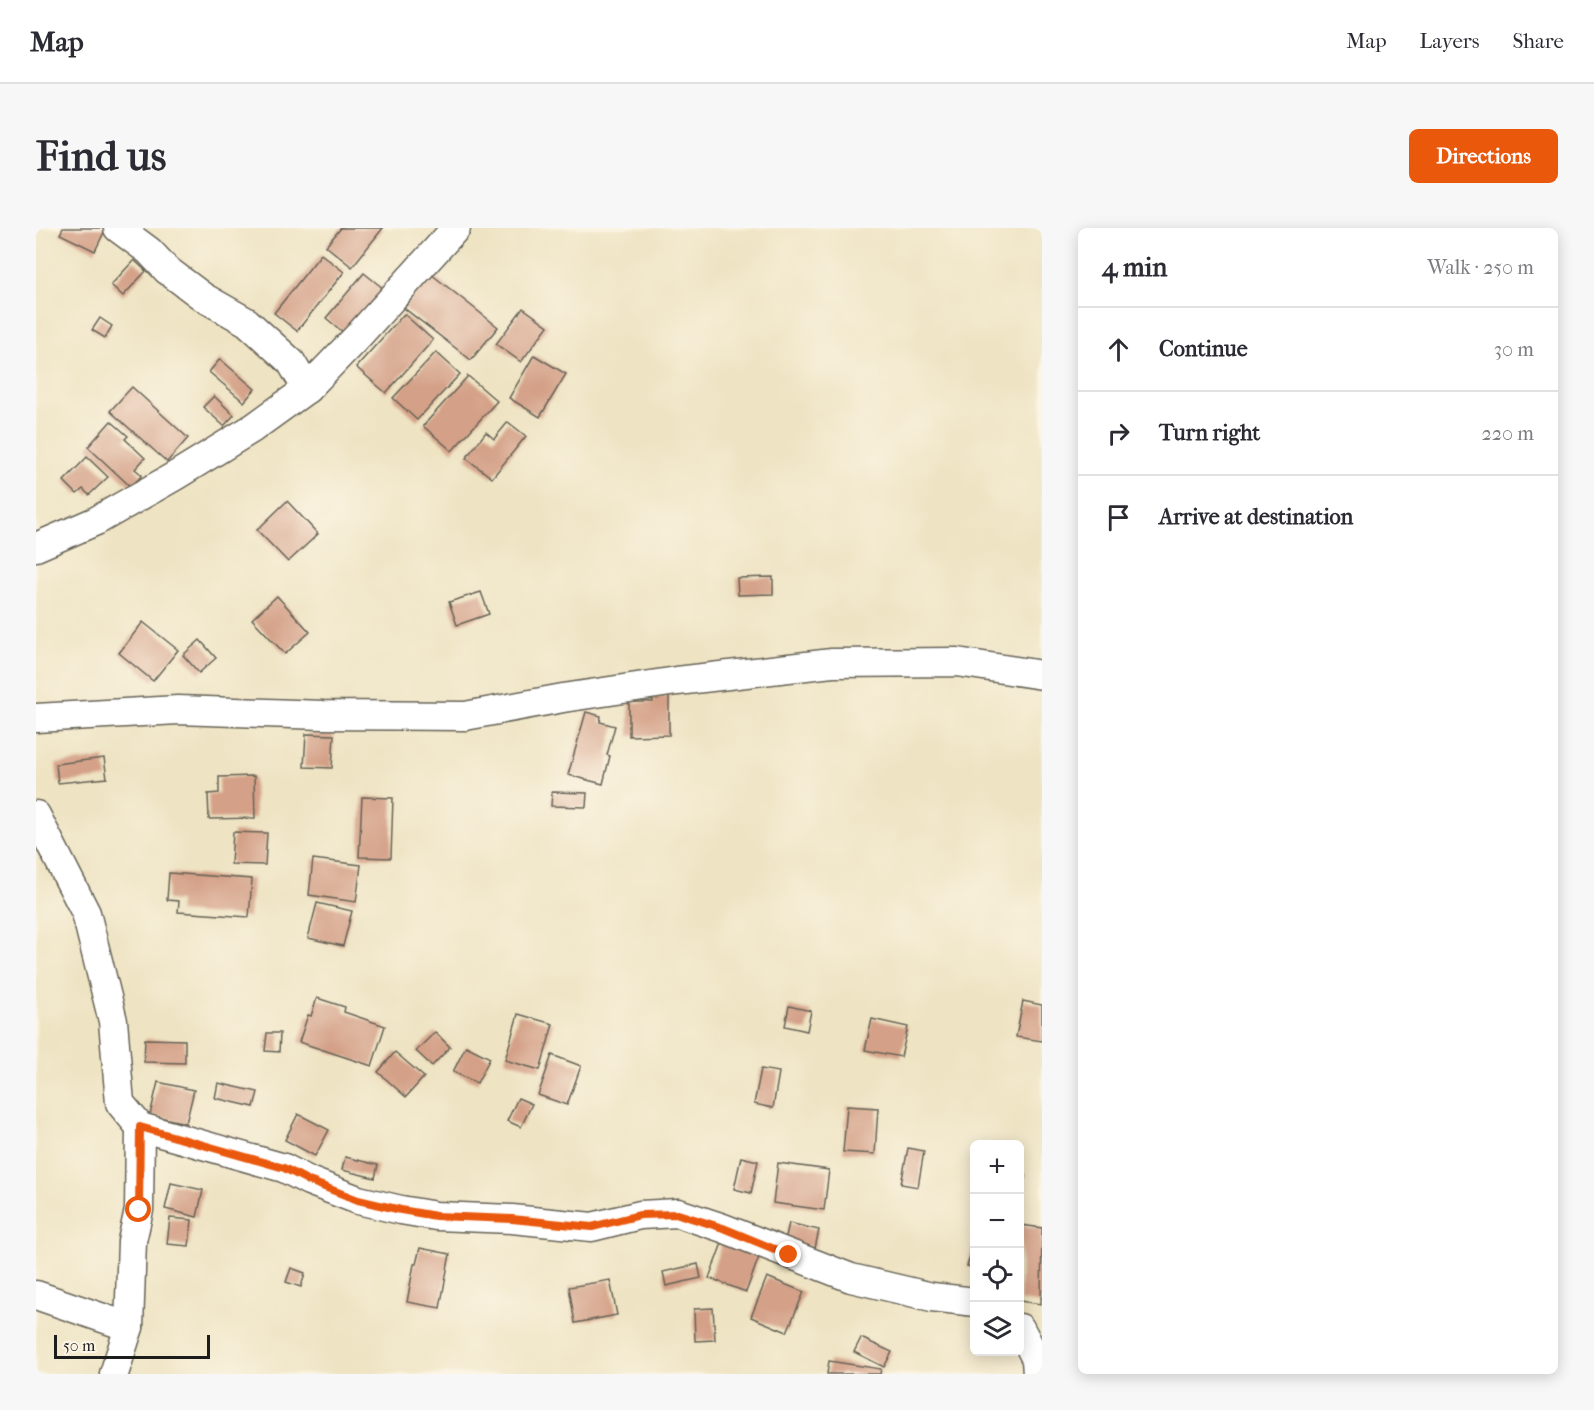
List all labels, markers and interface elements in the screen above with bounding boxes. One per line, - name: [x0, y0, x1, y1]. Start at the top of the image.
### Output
- text: Map: [30, 25, 84, 58]
- text: Map: [1346, 29, 1387, 53]
- text: Layers: [1420, 29, 1479, 53]
- text: Share: [1512, 29, 1564, 53]
- button: Directions: [1409, 129, 1558, 183]
- text: Find us: [36, 132, 166, 181]
- text: 4 min: [1102, 252, 1167, 283]
- text: Walk · 250 m: [1427, 256, 1534, 279]
- icon: ahead: [1102, 333, 1135, 366]
- text: Continue: [1159, 336, 1248, 362]
- text: 30 m: [1494, 338, 1534, 361]
- icon: right: [1102, 417, 1135, 450]
- text: Turn right: [1159, 420, 1260, 446]
- text: 220 m: [1481, 422, 1534, 445]
- icon: arrive: [1102, 501, 1135, 534]
- text: Arrive at destination: [1159, 504, 1353, 530]
- map controls: [970, 1140, 1024, 1356]
- button: +: [970, 1140, 1024, 1194]
- button: −: [970, 1194, 1024, 1248]
- route start: [125, 1196, 151, 1222]
- route end: [775, 1241, 801, 1267]
- button: locate: [970, 1248, 1024, 1302]
- button: layers: [970, 1302, 1024, 1356]
- scale bar: [54, 1332, 210, 1360]
- text: 50 m: [63, 1336, 95, 1355]

